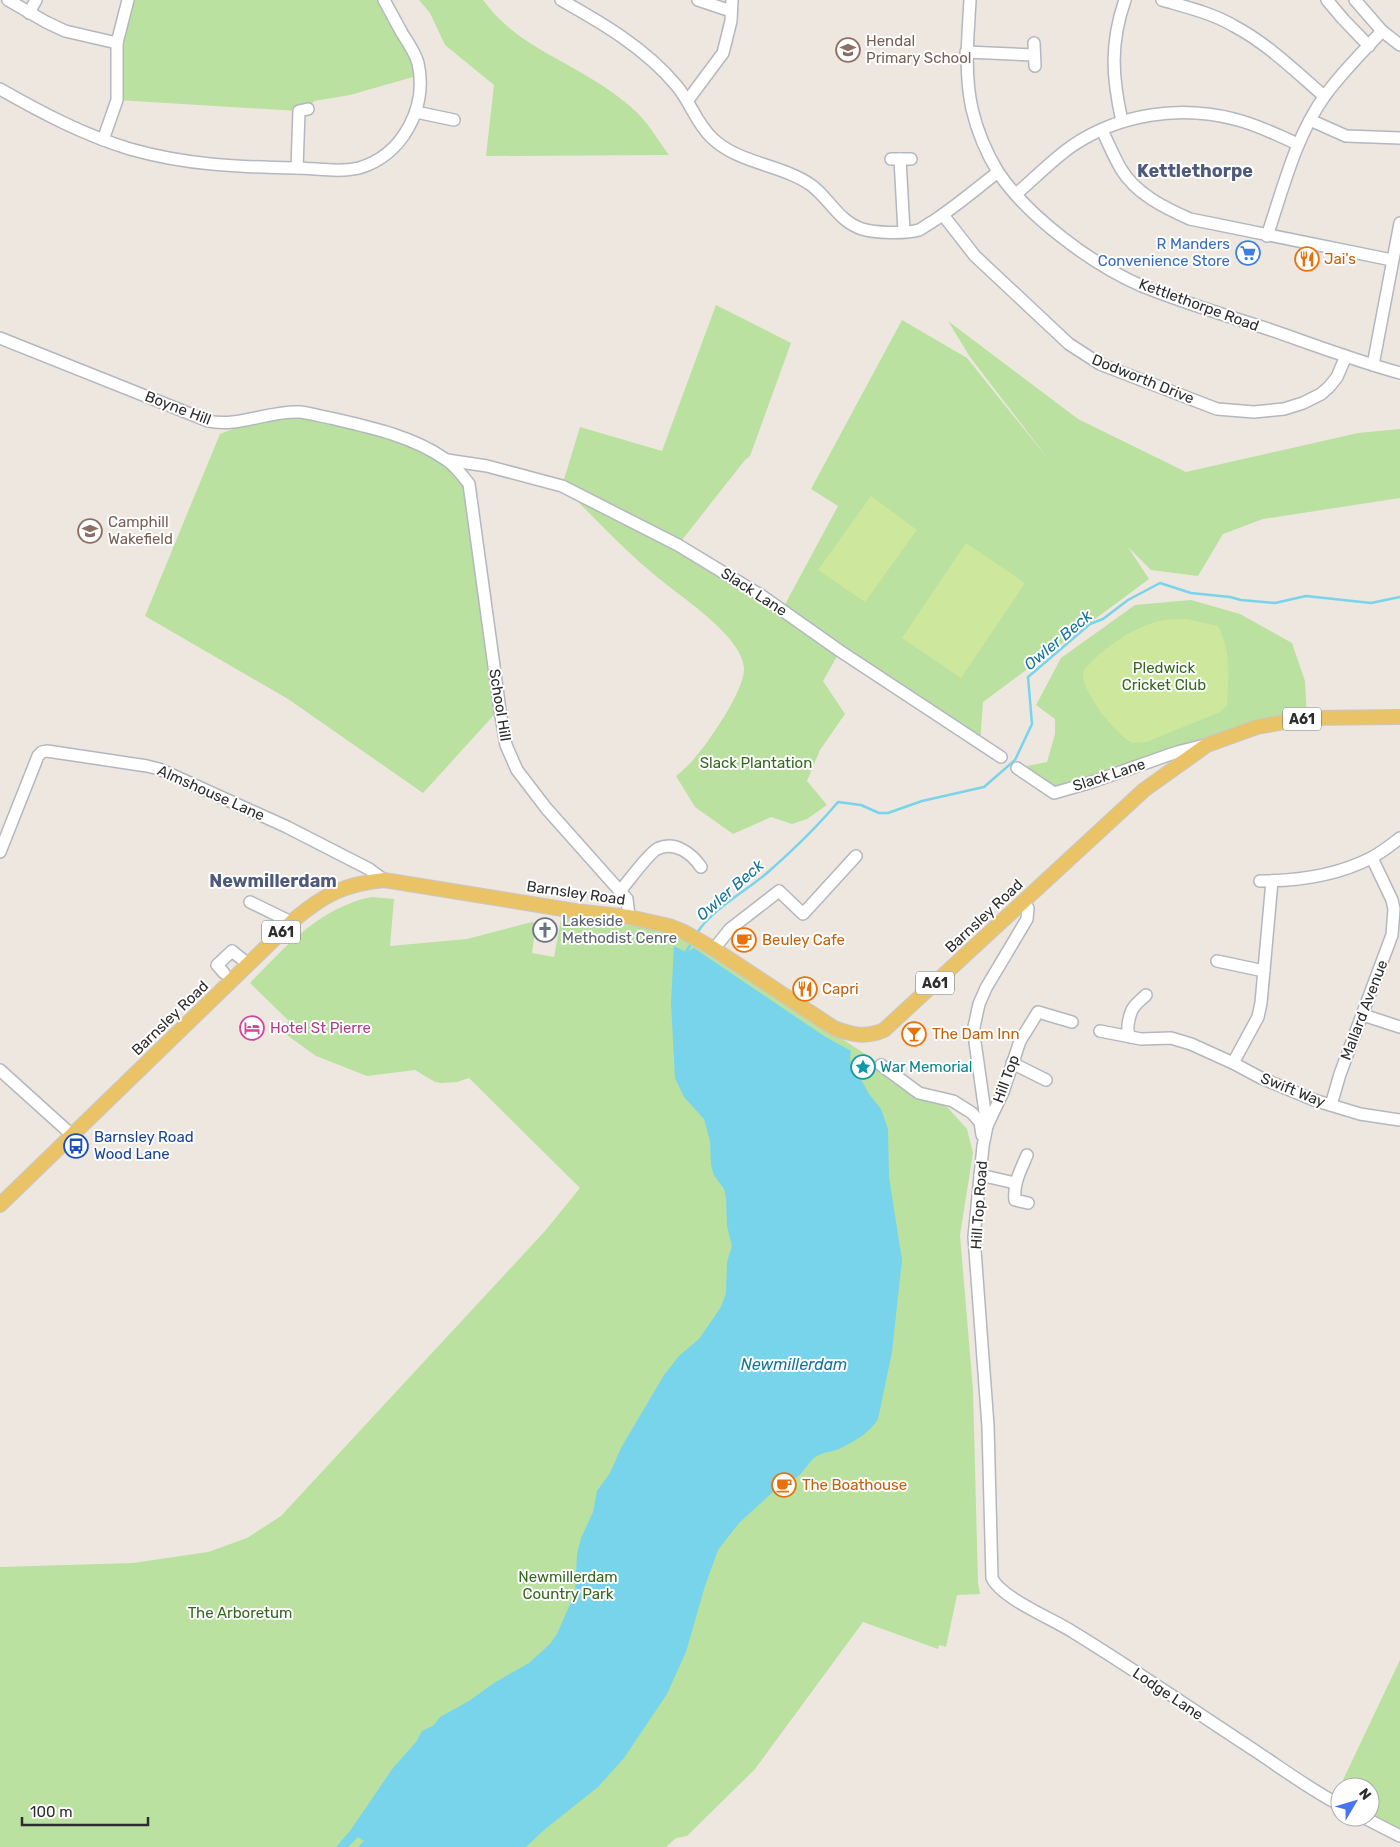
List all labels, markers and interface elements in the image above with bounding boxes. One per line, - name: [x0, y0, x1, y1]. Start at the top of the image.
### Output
- place label: Hendal Primary School: [866, 32, 971, 67]
- school or university icon: Hendal Primary School: [835, 37, 861, 63]
- district label: Kettlethorpe: [1137, 160, 1253, 182]
- place label: R Manders Convenience Store: [1098, 235, 1230, 270]
- supermarket icon: R Manders Convenience Store: [1235, 240, 1261, 266]
- restaurant icon: Jai's: [1294, 246, 1320, 272]
- place label: Jai's: [1324, 250, 1356, 268]
- street label: Kettlethorpe Road: [1136, 275, 1262, 335]
- street label: Dodworth Drive: [1089, 350, 1197, 408]
- street label: Boyne Hill: [142, 387, 214, 429]
- place label: Camphill Wakefield: [108, 513, 173, 548]
- school or university icon: Camphill Wakefield: [77, 518, 103, 544]
- street label: Slack Lane: [718, 564, 790, 620]
- water label: Owler Beck: [1020, 606, 1096, 674]
- park label: Pledwick Cricket Club: [1122, 659, 1206, 694]
- street label: School Hill: [485, 668, 515, 742]
- road number: A61: [1283, 708, 1321, 731]
- park label: Slack Plantation: [700, 754, 812, 772]
- street label: Slack Lane: [1071, 755, 1147, 795]
- street label: Almshouse Lane: [155, 761, 267, 825]
- water label: Owler Beck: [692, 855, 768, 924]
- district label: Newmillerdam: [209, 870, 337, 892]
- street label: Barnsley Road: [941, 875, 1027, 957]
- street label: Barnsley Road: [525, 877, 627, 909]
- place label: Lakeside Methodist Cenre: [562, 912, 677, 947]
- church icon: Lakeside Methodist Cenre: [532, 917, 558, 943]
- road number: A61: [262, 920, 300, 944]
- cafe icon: Beuley Cafe: [731, 927, 757, 953]
- place label: Beuley Cafe: [762, 931, 845, 949]
- street label: Mallard Avenue: [1337, 957, 1391, 1063]
- road number: A61: [916, 971, 954, 994]
- restaurant icon: Capri: [792, 976, 818, 1002]
- street label: Barnsley Road: [128, 977, 212, 1059]
- place label: Capri: [822, 980, 859, 998]
- hotel icon: Hotel St Pierre: [239, 1015, 265, 1041]
- place label: Hotel St Pierre: [270, 1019, 371, 1037]
- bar icon: The Dam Inn: [901, 1021, 927, 1047]
- place label: The Dam Inn: [932, 1025, 1020, 1043]
- street label: Hill Top: [989, 1053, 1023, 1105]
- place icon: War Memorial: [850, 1054, 876, 1080]
- place label: War Memorial: [880, 1058, 973, 1076]
- street label: Swift Way: [1258, 1069, 1328, 1111]
- place label: Barnsley Road Wood Lane: [94, 1128, 194, 1163]
- bus stop icon: Barnsley Road Wood Lane: [63, 1133, 89, 1159]
- street label: Hill Top Road: [967, 1160, 991, 1250]
- water label: Newmillerdam: [741, 1355, 847, 1374]
- cafe icon: The Boathouse: [771, 1472, 797, 1498]
- place label: The Boathouse: [802, 1476, 907, 1494]
- park label: Newmillerdam Country Park: [518, 1568, 618, 1603]
- park label: The Arboretum: [188, 1604, 292, 1622]
- street label: Lodge Lane: [1129, 1664, 1207, 1724]
- north arrow: [1330, 1777, 1380, 1827]
- text: N: [1355, 1785, 1375, 1804]
- scale bar: [22, 1794, 149, 1826]
- text: 100 m: [30, 1803, 72, 1821]

